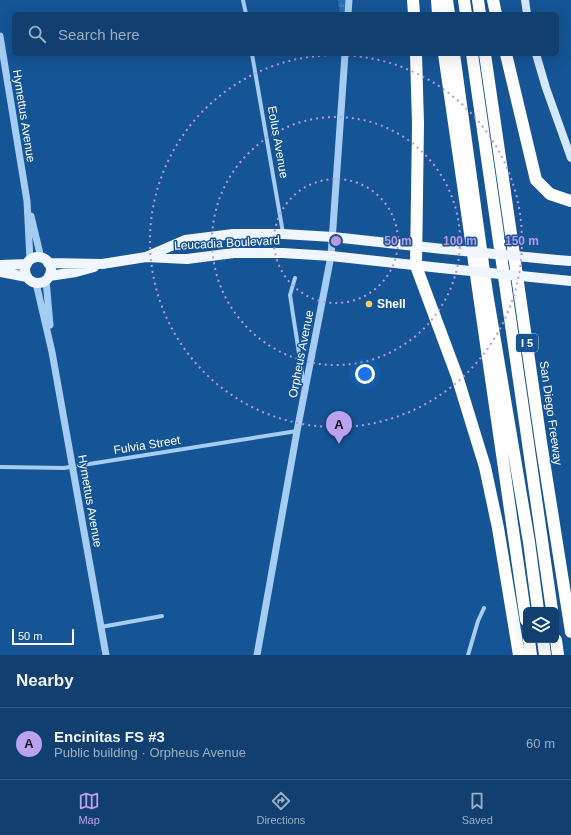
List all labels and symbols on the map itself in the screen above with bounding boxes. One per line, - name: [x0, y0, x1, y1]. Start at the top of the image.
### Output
- street label: Hymettus Avenue: [10, 69, 38, 164]
- street label: Eolus Avenue: [265, 105, 291, 180]
- street label: Leucadia Boulevard: [174, 233, 280, 253]
- centre of rings: [329, 234, 343, 248]
- text: 50 m: [384, 234, 412, 248]
- text: 100 m: [443, 234, 477, 248]
- text: 150 m: [505, 234, 539, 248]
- place label: Shell: [377, 297, 406, 311]
- marker: Shell: [364, 299, 374, 309]
- street label: Orpheus Avenue: [286, 309, 316, 399]
- road number: I 5: [516, 334, 538, 352]
- street label: San Diego Freeway: [537, 360, 565, 466]
- your location: [355, 364, 375, 384]
- pin: A: [326, 411, 352, 444]
- street label: Fulvia Street: [113, 433, 182, 457]
- street label: Hymettus Avenue: [75, 454, 105, 549]
- scale bar: [12, 627, 74, 646]

